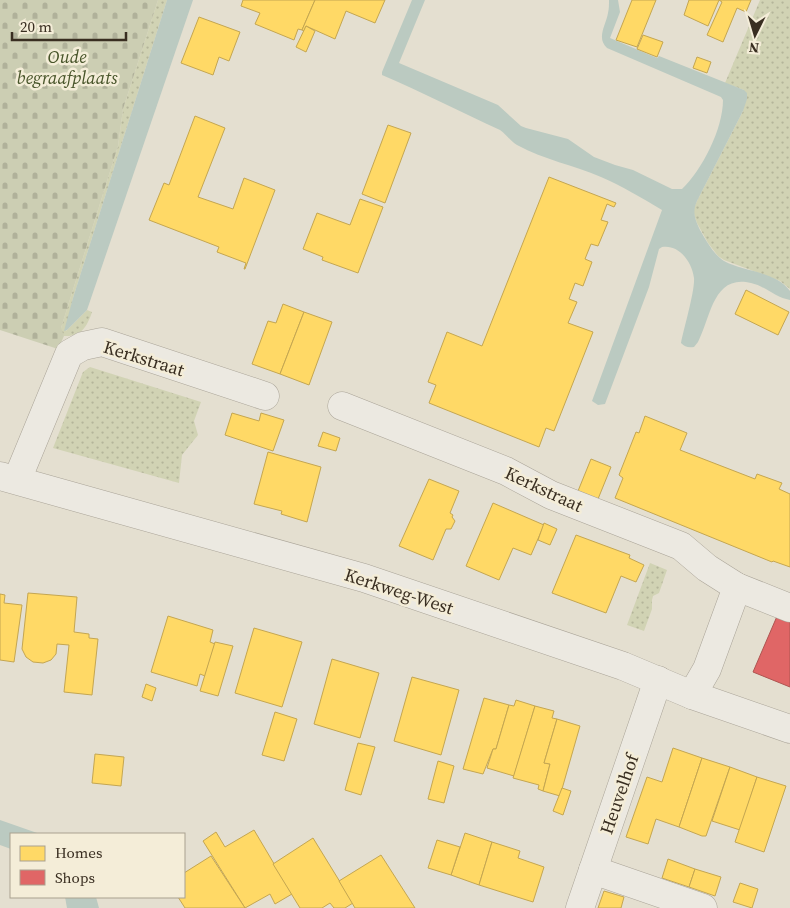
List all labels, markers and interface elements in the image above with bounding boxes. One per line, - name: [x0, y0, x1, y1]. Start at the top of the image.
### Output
- scale bar: [12, 10, 126, 42]
- north arrow: [730, 10, 780, 60]
- text: 20 m: [20, 16, 52, 37]
- text: N: [748, 38, 760, 58]
- park label: Oude begraafplaats: [17, 44, 118, 90]
- street label: Kerkstraat: [101, 334, 188, 382]
- street label: Kerkstraat: [501, 460, 587, 518]
- street label: Kerkweg-West: [341, 562, 457, 620]
- street label: Heuvelhof: [594, 749, 645, 837]
- legend: [10, 833, 185, 898]
- text: Homes: [55, 842, 102, 863]
- text: Shops: [55, 867, 95, 888]

